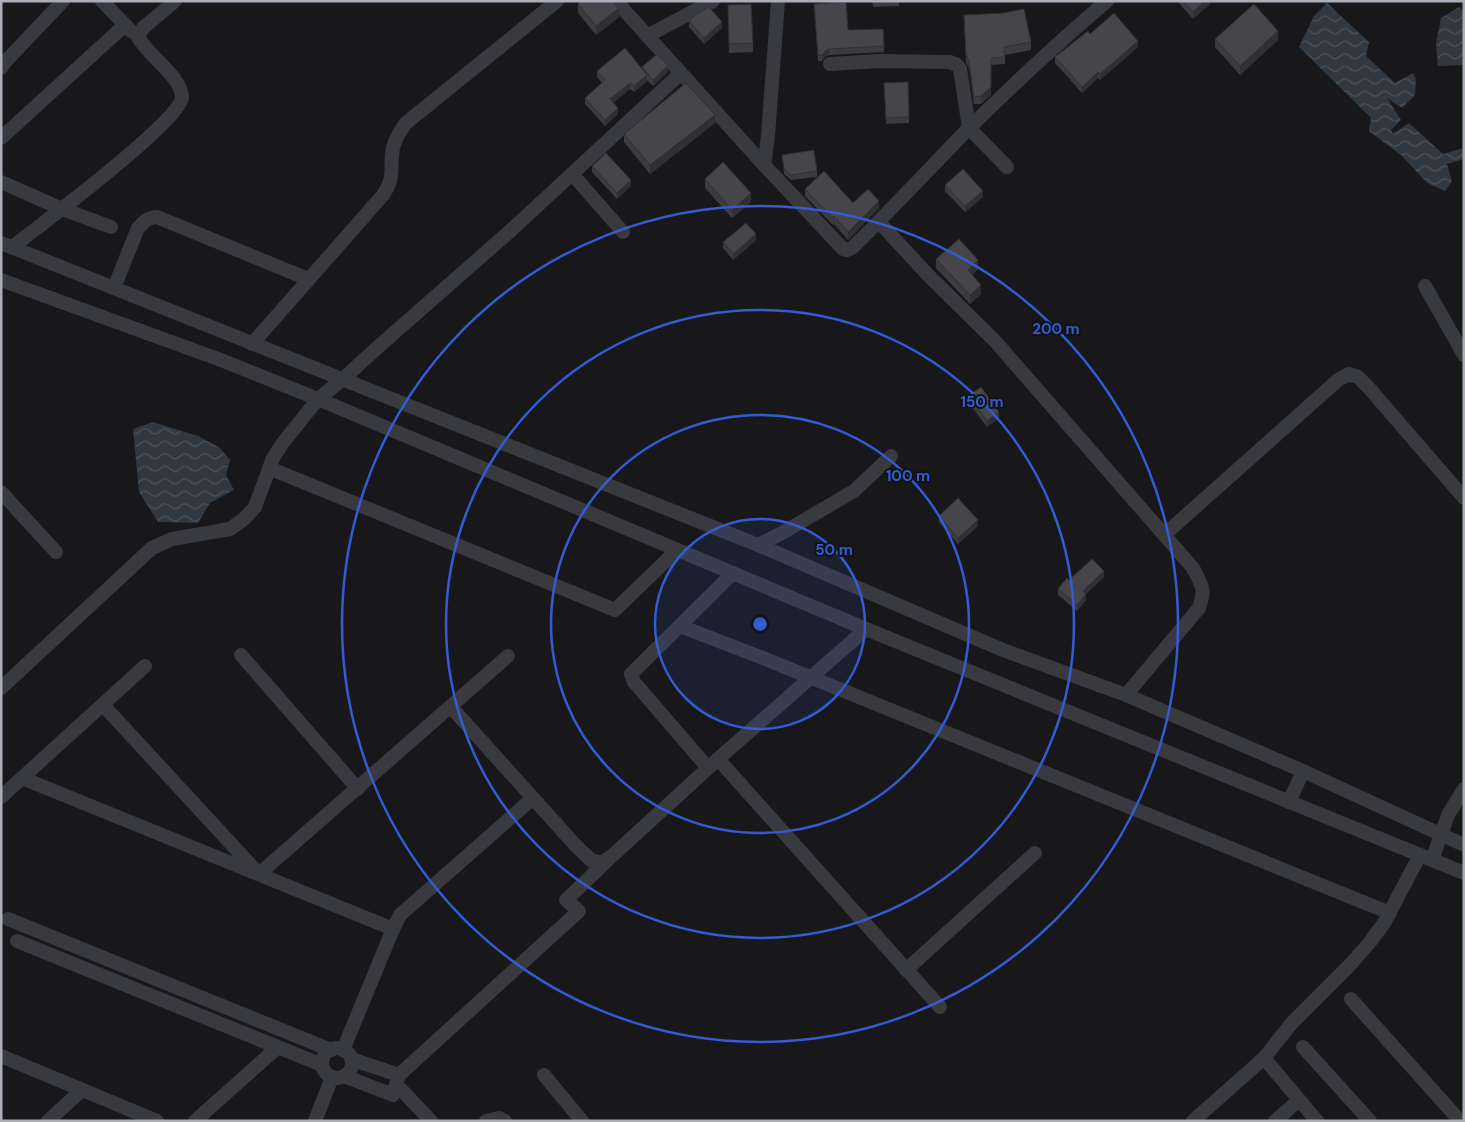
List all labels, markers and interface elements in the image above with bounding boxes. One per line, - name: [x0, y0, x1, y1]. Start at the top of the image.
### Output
- text: 200 m: [1032, 319, 1080, 339]
- text: 150 m: [961, 392, 1004, 412]
- text: 100 m: [886, 466, 930, 486]
- text: 50 m: [815, 540, 853, 560]
- centre of rings: [751, 615, 769, 633]

